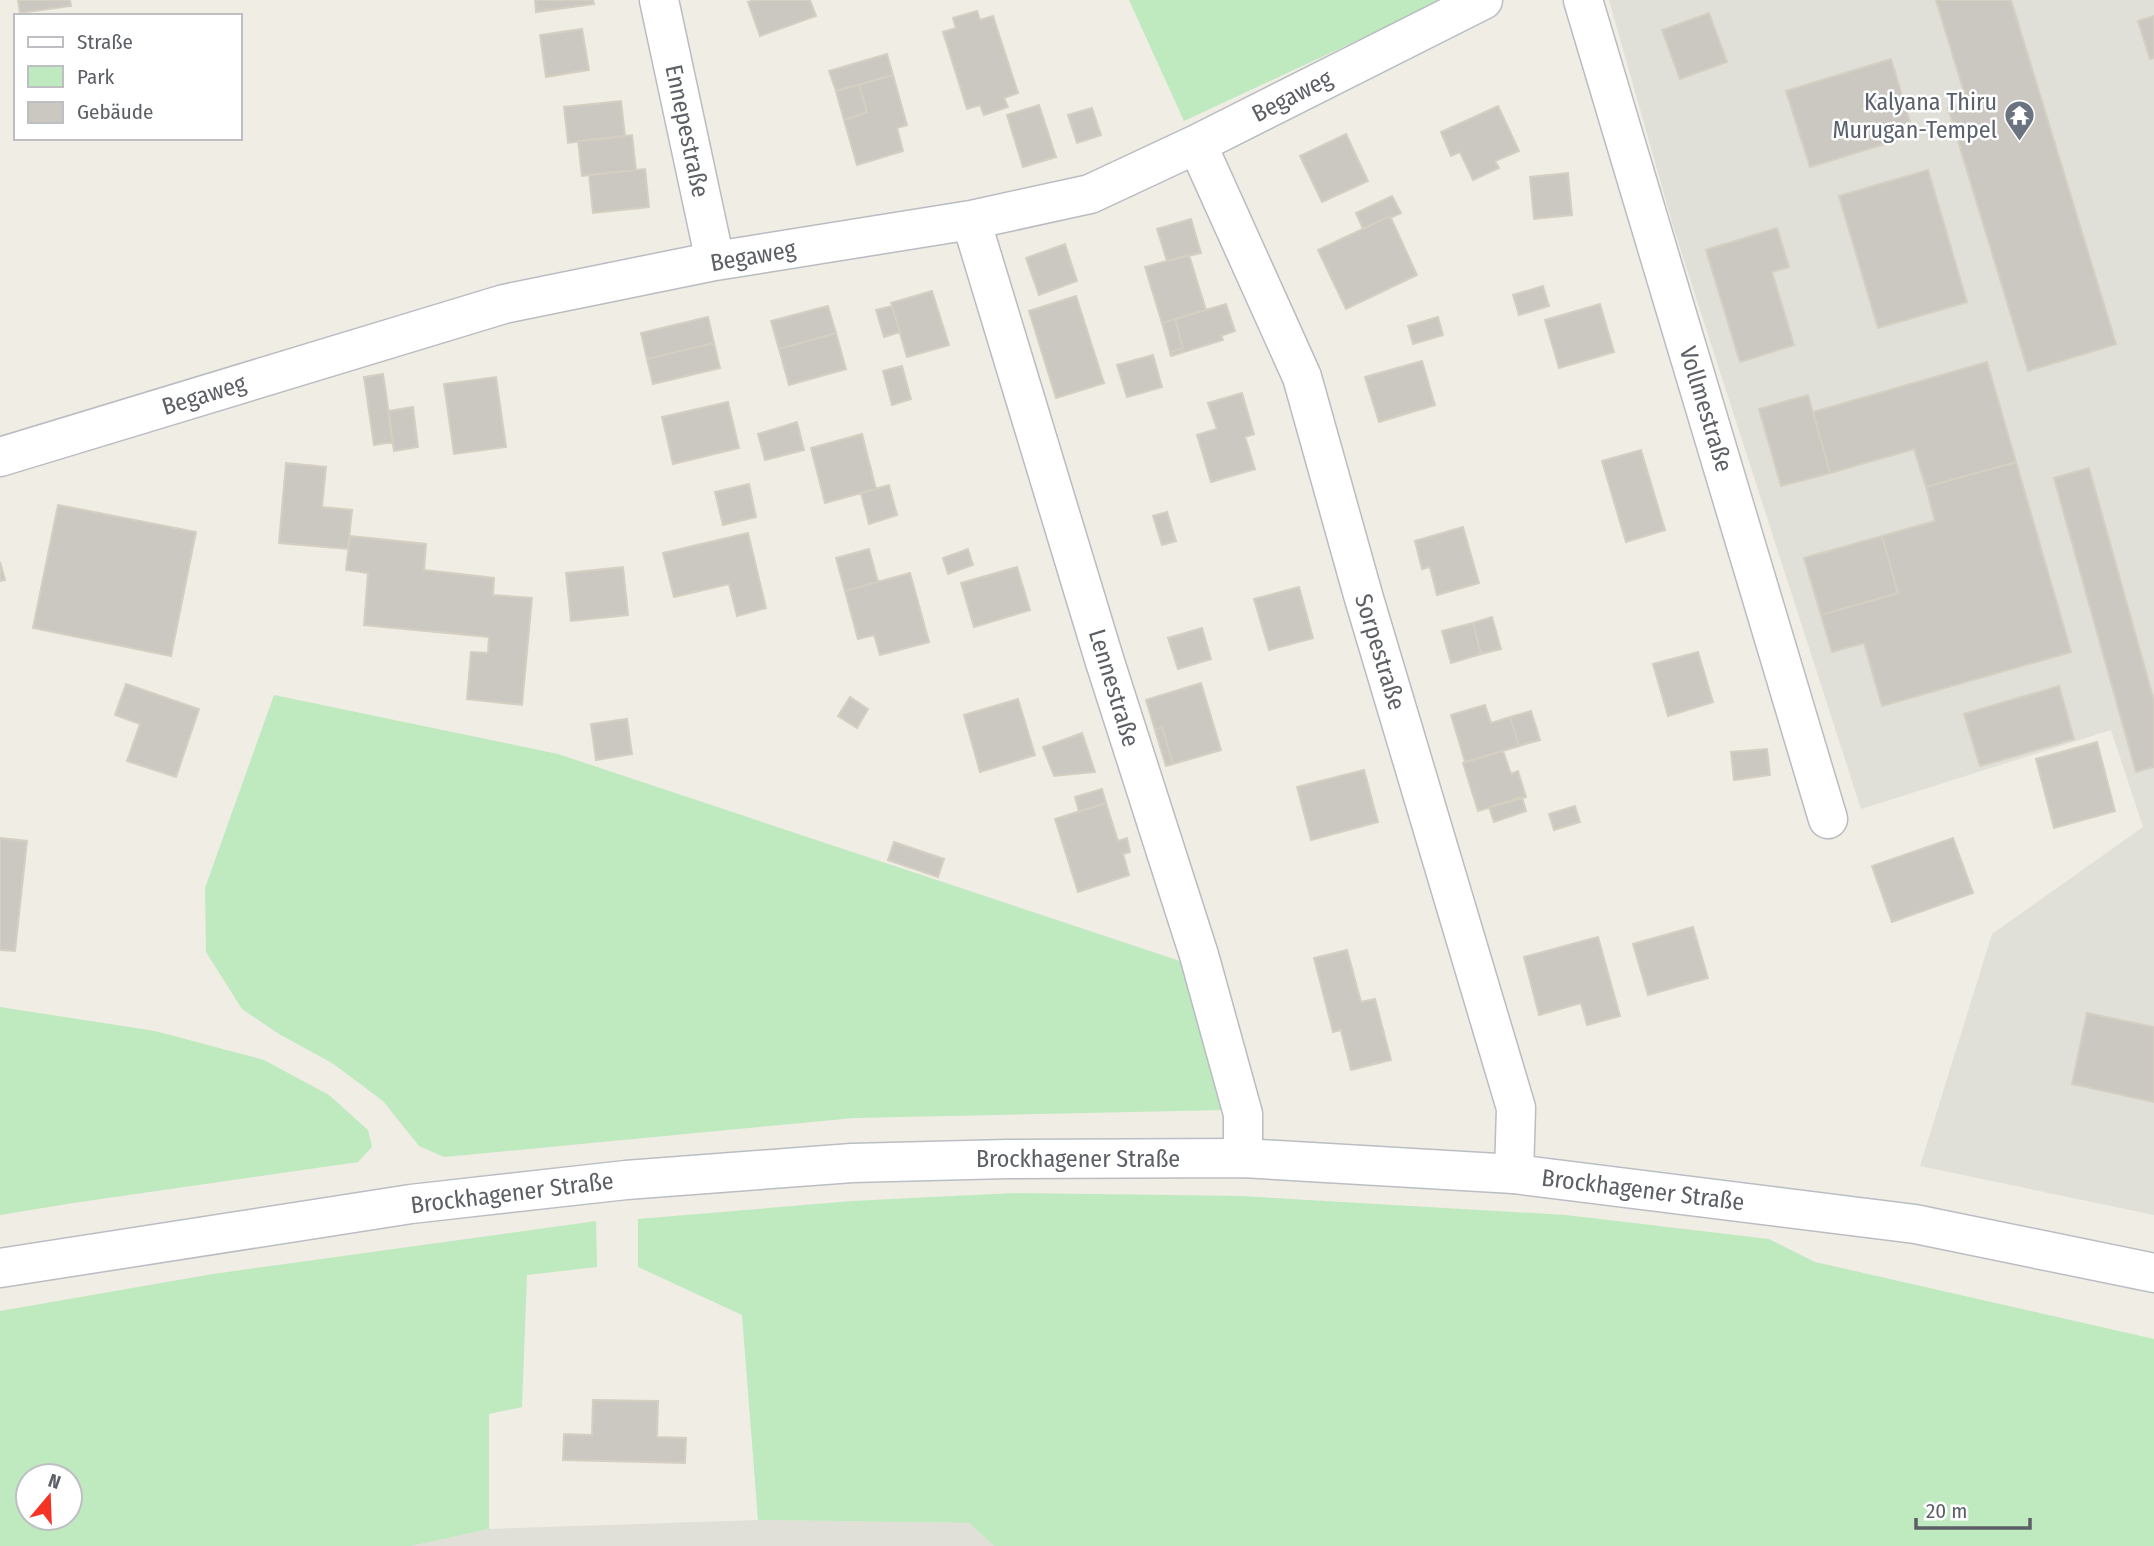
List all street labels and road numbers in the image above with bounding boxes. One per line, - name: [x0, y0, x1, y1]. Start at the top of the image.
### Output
- street label: Ennepestraße: [659, 62, 715, 200]
- street label: Begaweg: [1247, 64, 1337, 128]
- street label: Begaweg: [708, 235, 799, 277]
- street label: Vollmestraße: [1674, 343, 1738, 475]
- street label: Begaweg: [159, 369, 250, 421]
- street label: Sorpestraße: [1349, 591, 1411, 713]
- street label: Lennestraße: [1083, 626, 1145, 750]
- street label: Brockhagener Straße: [976, 1145, 1180, 1173]
- street label: Brockhagener Straße: [1540, 1164, 1746, 1216]
- street label: Brockhagener Straße: [409, 1167, 615, 1219]

